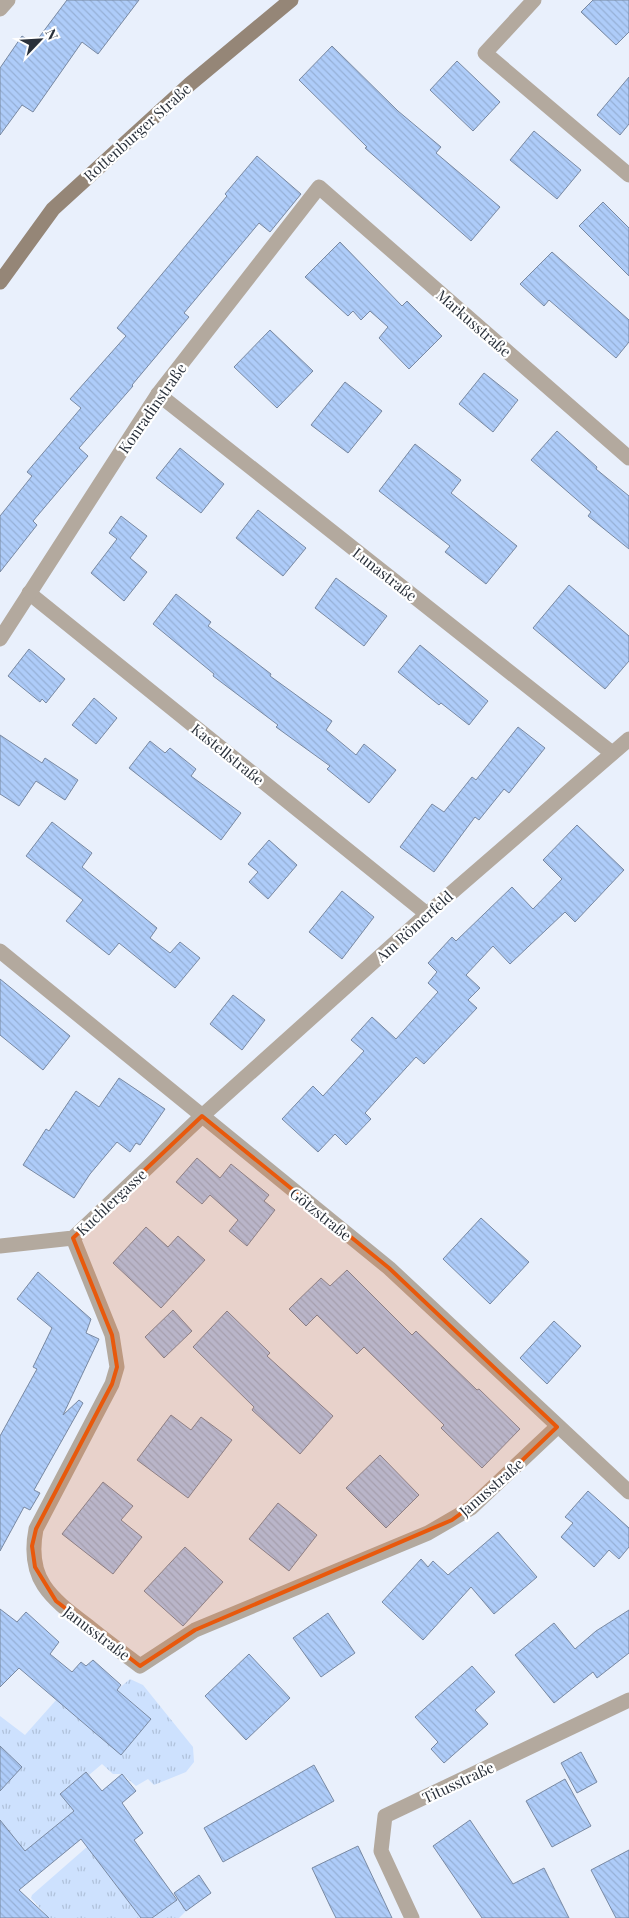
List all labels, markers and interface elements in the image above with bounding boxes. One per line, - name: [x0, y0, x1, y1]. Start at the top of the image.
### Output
- north arrow: [15, 15, 65, 65]
- text: N: [41, 26, 63, 43]
- street label: Rottenburger Straße: [79, 78, 195, 186]
- street label: Markusstraße: [432, 285, 516, 361]
- street label: Konradinstraße: [113, 359, 191, 457]
- street label: Lunastraße: [349, 543, 421, 605]
- street label: Kastellstraße: [188, 719, 268, 789]
- street label: Am Römerfeld: [370, 886, 457, 967]
- street label: Kuchlergasse: [72, 1164, 150, 1240]
- street label: Götzstraße: [286, 1183, 356, 1245]
- street label: Janusstraße: [454, 1454, 527, 1521]
- street label: Janusstraße: [59, 1601, 135, 1665]
- street label: Titusstraße: [419, 1757, 497, 1807]

